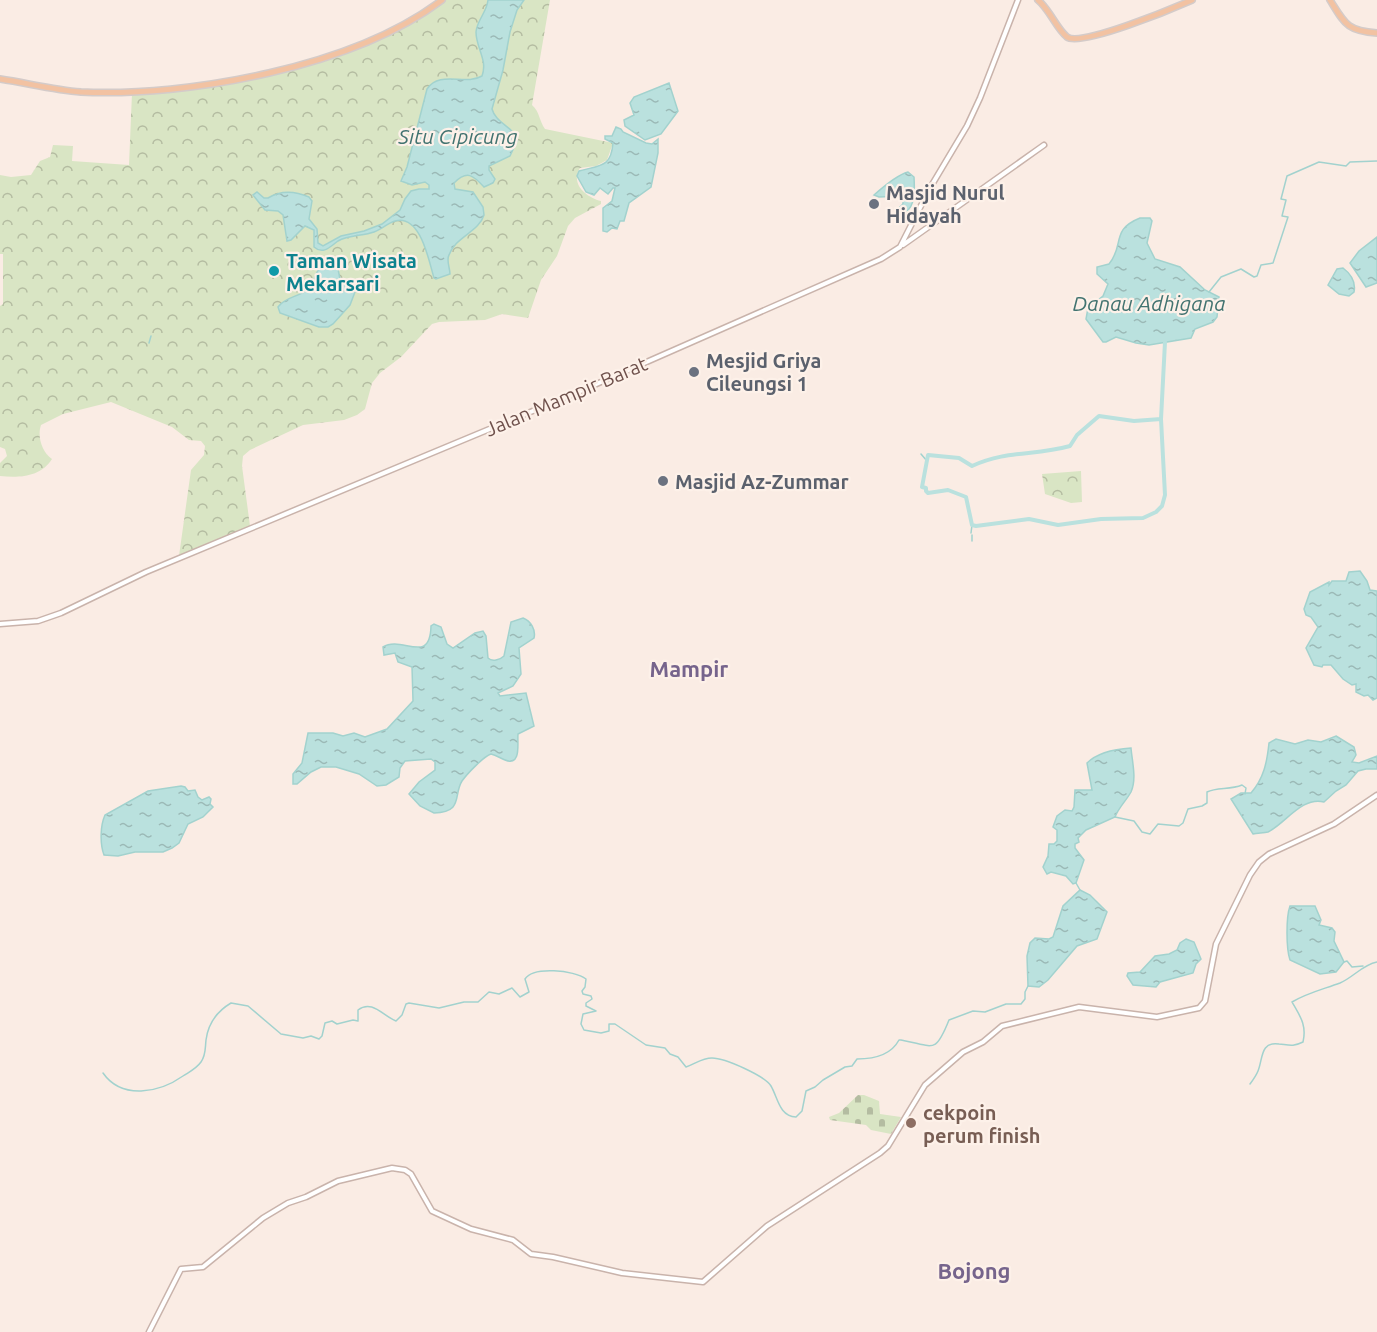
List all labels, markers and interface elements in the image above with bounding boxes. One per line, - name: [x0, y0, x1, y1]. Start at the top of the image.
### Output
- water label: Situ Cipicung: [397, 124, 518, 148]
- place label: Masjid Nurul Hidayah: [886, 181, 1005, 227]
- marker: Masjid Nurul Hidayah: [867, 197, 881, 211]
- place label: Taman Wisata Mekarsari: [286, 249, 417, 295]
- marker: Taman Wisata Mekarsari: [267, 264, 281, 278]
- water label: Danau Adhigana: [1072, 291, 1226, 315]
- place label: Mesjid Griya Cileungsi 1: [706, 349, 821, 395]
- street label: Jalan Mampir Barat: [481, 351, 651, 441]
- marker: Mesjid Griya Cileungsi 1: [687, 365, 701, 379]
- place label: Masjid Az-Zummar: [675, 470, 849, 493]
- marker: Masjid Az-Zummar: [656, 474, 670, 488]
- district label: Mampir: [650, 656, 728, 681]
- place label: cekpoin perum finish: [923, 1101, 1041, 1147]
- marker: cekpoin perum finish: [904, 1116, 918, 1130]
- district label: Bojong: [937, 1258, 1011, 1283]

